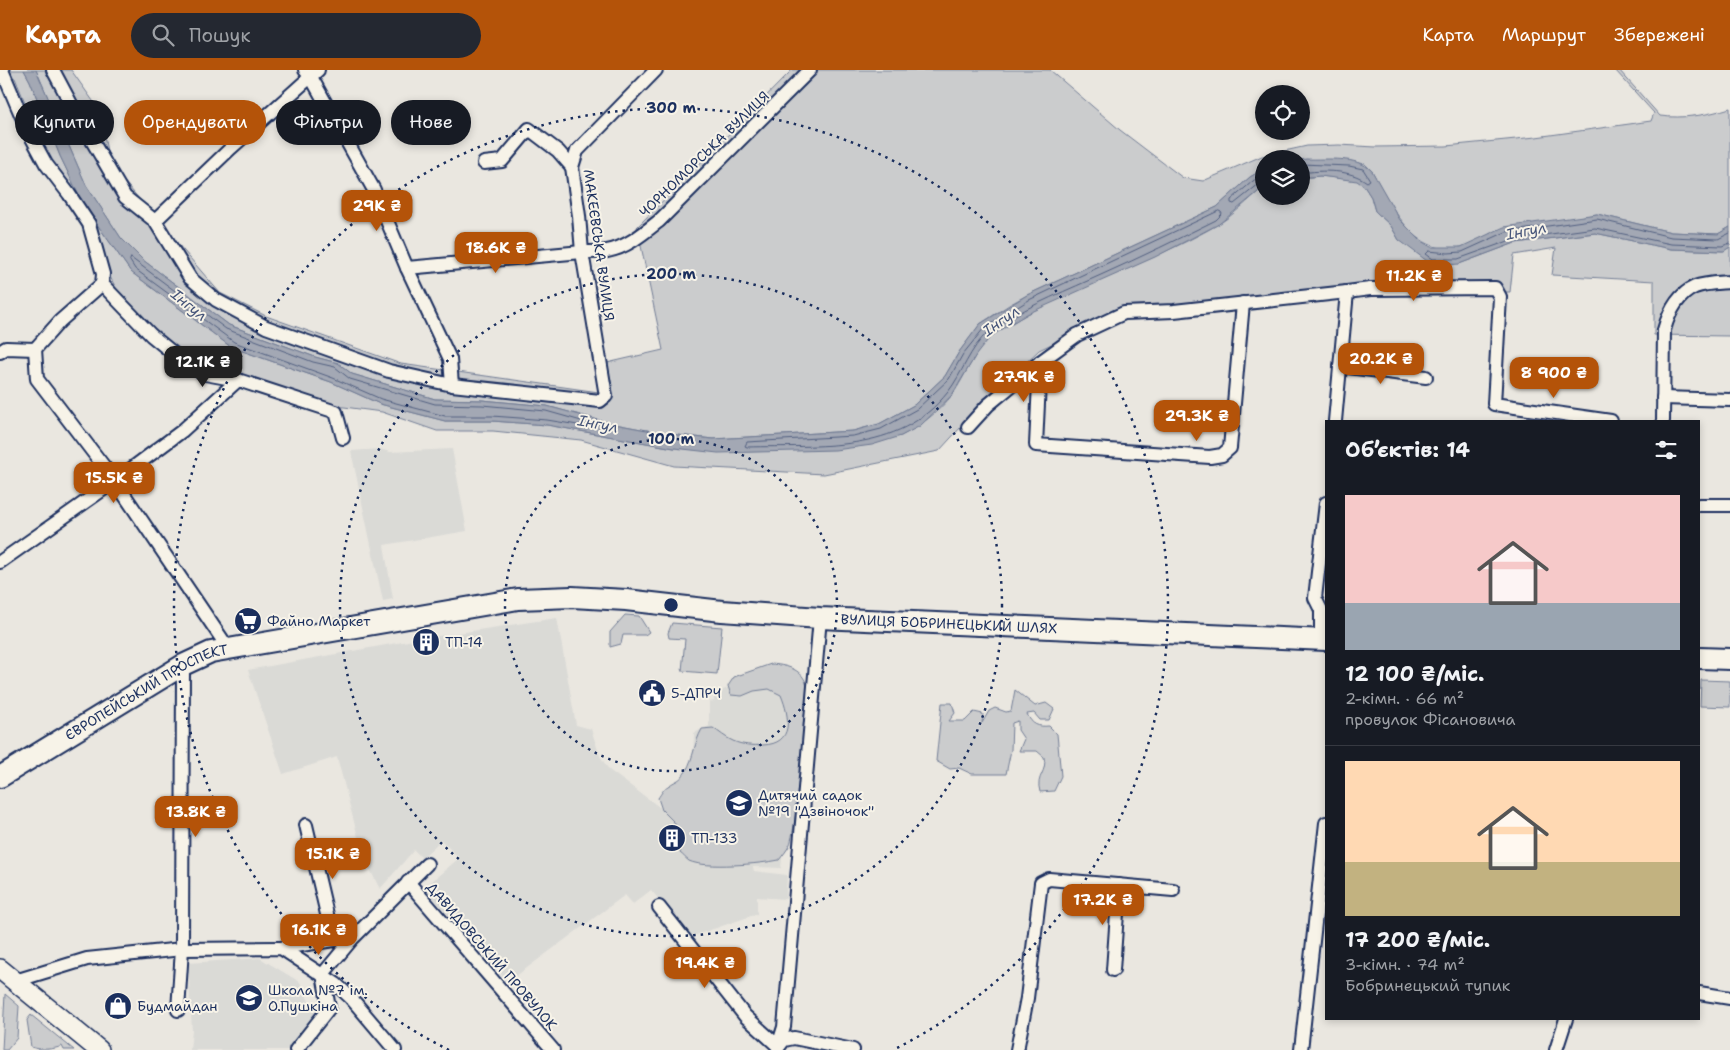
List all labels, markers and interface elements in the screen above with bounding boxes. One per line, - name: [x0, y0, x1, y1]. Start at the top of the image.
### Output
- search box: [131, 13, 481, 58]
- text: Карта: [25, 19, 101, 51]
- icon: search: [149, 21, 177, 49]
- text: Пошук: [189, 23, 251, 48]
- text: Карта: [1422, 23, 1474, 47]
- text: Маршрут: [1502, 23, 1586, 47]
- text: Збережені: [1614, 23, 1705, 47]
- map controls: [1255, 85, 1310, 205]
- button: locate: [1255, 85, 1310, 140]
- street label: ЧОРНОМОРСЬКА ВУЛИЦЯ: [635, 87, 773, 221]
- text: 300 m: [646, 98, 696, 118]
- chip: Купити: [15, 100, 114, 145]
- chip: Орендувати: [124, 100, 266, 145]
- chip: Фільтри: [276, 100, 381, 145]
- chip: Нове: [391, 100, 471, 145]
- button: layers: [1255, 150, 1310, 205]
- street label: МАКЕЄВСЬКА ВУЛИЦЯ: [579, 168, 619, 322]
- pin: 29K ₴: [342, 190, 412, 232]
- text: 29K ₴: [352, 195, 402, 216]
- water label: Інгул: [1503, 217, 1548, 245]
- pin: 18.6K ₴: [450, 232, 542, 274]
- text: 18.6K ₴: [466, 237, 526, 258]
- pin: 11.2K ₴: [1368, 260, 1460, 302]
- text: 200 m: [646, 264, 696, 284]
- text: 11.2K ₴: [1386, 265, 1442, 286]
- water label: Інгул: [166, 284, 211, 326]
- water label: Інгул: [978, 301, 1023, 341]
- pin: 20.2K ₴: [1335, 342, 1427, 385]
- pin: 12.1K ₴: [157, 346, 249, 388]
- text: 20.2K ₴: [1349, 348, 1413, 369]
- text: 12.1K ₴: [175, 351, 231, 372]
- pin: 8 900 ₴: [1508, 356, 1600, 399]
- pin: 27.9K ₴: [978, 360, 1070, 403]
- text: 8 900 ₴: [1521, 362, 1587, 383]
- text: 27.9K ₴: [993, 366, 1055, 387]
- pin: 29.3K ₴: [1151, 400, 1243, 442]
- text: 29.3K ₴: [1165, 405, 1229, 426]
- water label: Інгул: [575, 410, 620, 438]
- text: 100 m: [648, 429, 694, 449]
- text: Об’єктів: 14: [1345, 436, 1470, 464]
- icon: filters: [1652, 436, 1680, 464]
- pin: 15.5K ₴: [68, 462, 160, 504]
- text: 15.5K ₴: [85, 467, 143, 488]
- icon: home: [1468, 528, 1558, 618]
- centre of rings: [662, 596, 680, 614]
- supermarket icon: Файно Маркет: [233, 606, 263, 636]
- street label: ВУЛИЦЯ БОБРИНЕЦЬКИЙ ШЛЯХ: [840, 610, 1058, 637]
- place label: Файно Маркет: [267, 612, 371, 630]
- building icon: ТП-14: [411, 627, 441, 657]
- place label: ТП-14: [445, 633, 483, 651]
- street label: ЄВРОПЕЙСЬКИЙ ПРОСПЕКТ: [62, 640, 230, 744]
- text: 12 100 ₴/міс.: [1345, 660, 1485, 688]
- public building icon: 5-ДПРЧ: [637, 678, 667, 708]
- place label: 5-ДПРЧ: [671, 684, 721, 702]
- text: 2-кімн. · 66 m²: [1345, 688, 1464, 709]
- text: провулок Фісановича: [1345, 709, 1515, 730]
- place label: Дитячий садок №19 "Дзвіночок": [758, 786, 874, 820]
- school or university icon: Дитячий садок №19 "Дзвіночок": [724, 788, 754, 818]
- icon: home: [1468, 793, 1558, 883]
- pin: 13.8K ₴: [150, 796, 242, 838]
- text: 13.8K ₴: [166, 801, 226, 822]
- building icon: ТП-133: [657, 823, 687, 853]
- place label: ТП-133: [691, 829, 737, 847]
- pin: 15.1K ₴: [287, 838, 379, 880]
- text: 15.1K ₴: [306, 843, 360, 864]
- street label: ДАВИДОВСЬКИЙ ПРОВУЛОК: [423, 878, 561, 1034]
- pin: 17.2K ₴: [1057, 884, 1149, 926]
- text: 17.2K ₴: [1073, 889, 1133, 910]
- pin: 16.1K ₴: [273, 914, 365, 956]
- text: 16.1K ₴: [291, 919, 347, 940]
- text: 17 200 ₴/міс.: [1345, 926, 1490, 954]
- pin: 19.4K ₴: [659, 946, 751, 989]
- text: 19.4K ₴: [675, 952, 735, 973]
- text: 3-кімн. · 74 m²: [1345, 954, 1465, 975]
- text: Бобринецький тупик: [1345, 975, 1510, 996]
- place label: Школа №7 ім. О.Пушкіна: [268, 981, 368, 1015]
- school or university icon: Школа №7 ім. О.Пушкіна: [234, 983, 264, 1013]
- shop icon: Будмайдан: [103, 991, 133, 1021]
- place label: Будмайдан: [137, 997, 218, 1015]

